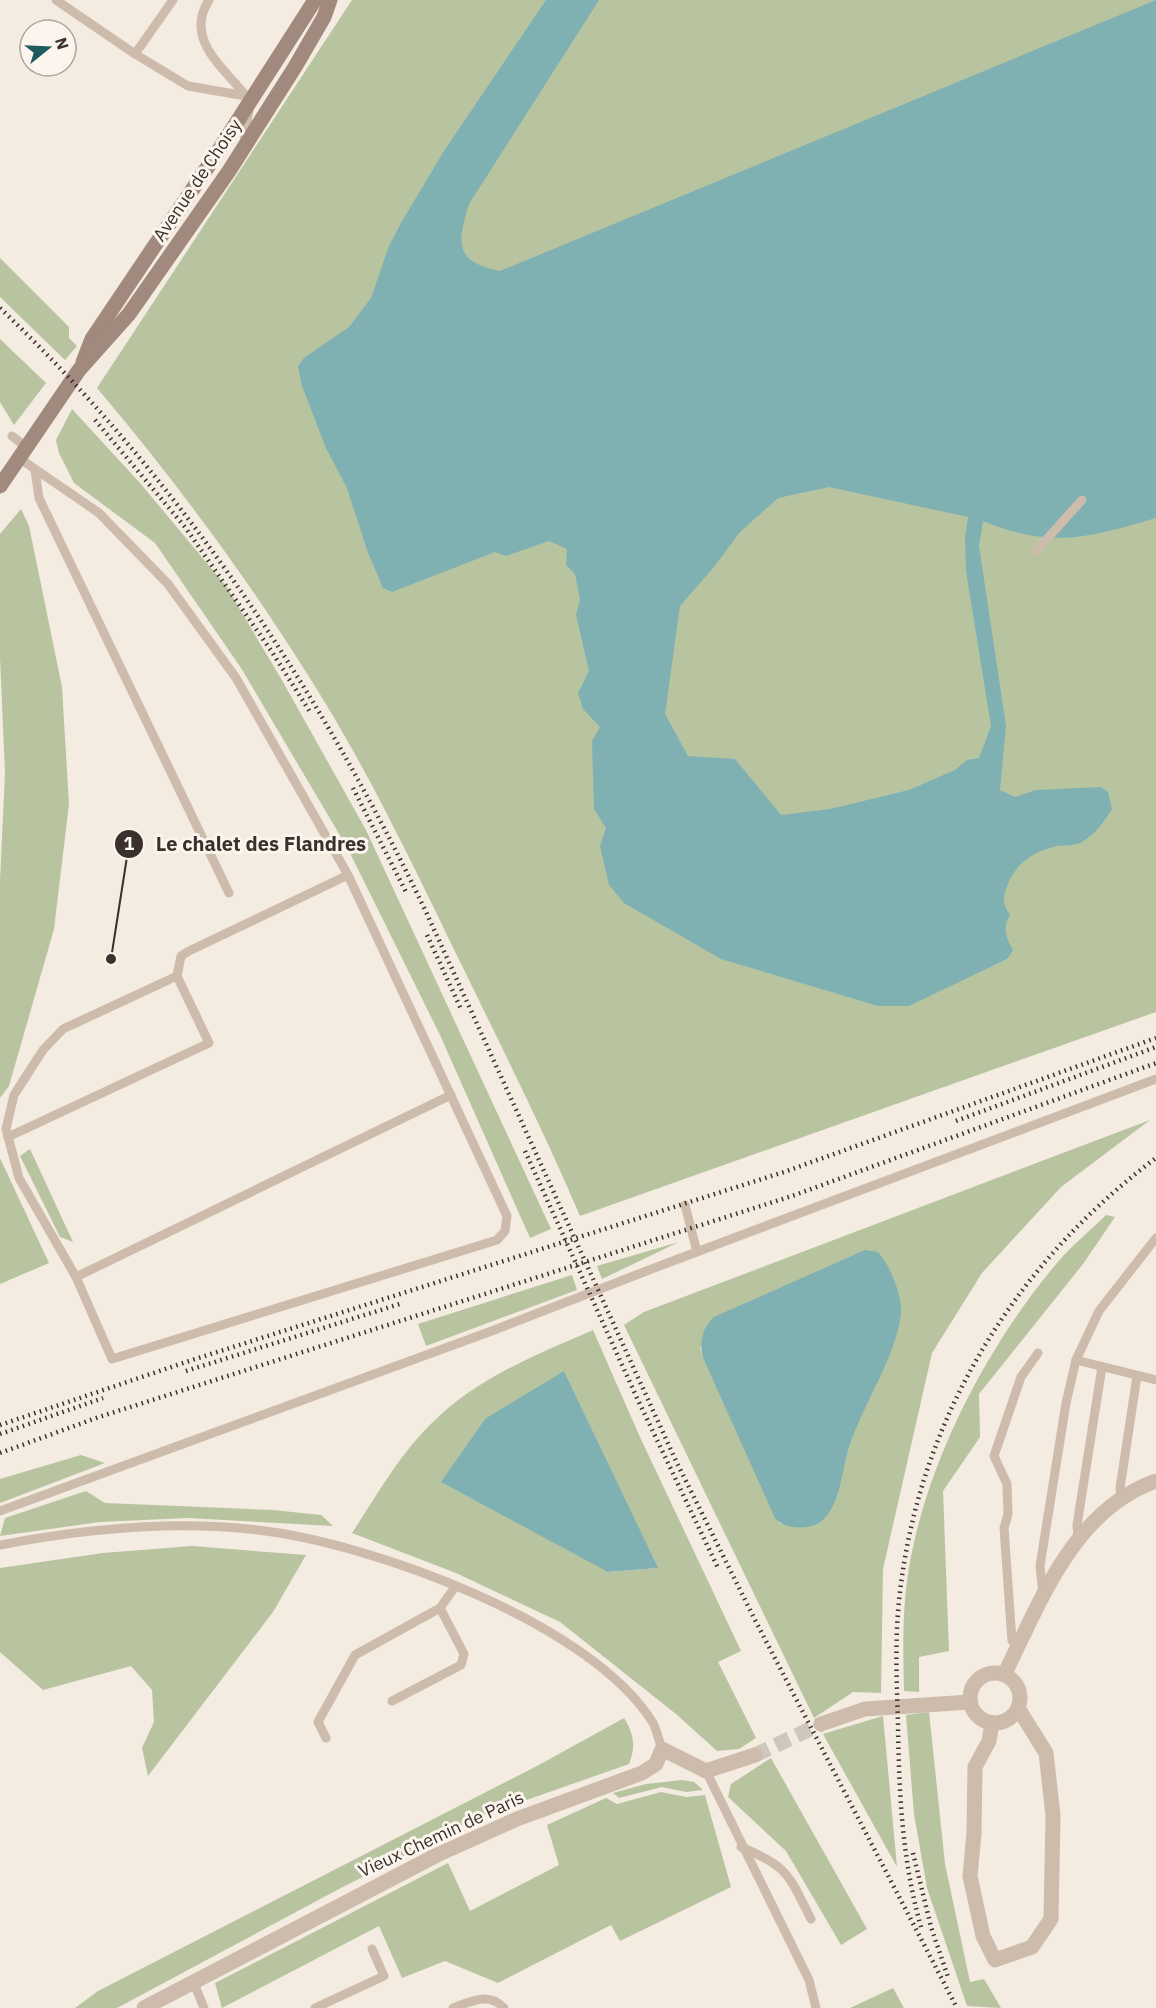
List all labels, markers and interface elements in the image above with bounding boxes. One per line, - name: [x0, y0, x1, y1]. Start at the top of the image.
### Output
- north arrow: [18, 18, 78, 78]
- text: N: [51, 35, 74, 52]
- street label: Avenue de Choisy: [148, 115, 246, 245]
- callout: Le chalet des Flandres: [114, 825, 378, 863]
- text: Le chalet des Flandres: [156, 830, 366, 857]
- text: 1: [124, 832, 135, 855]
- street label: Vieux Chemin de Paris: [355, 1786, 527, 1882]

